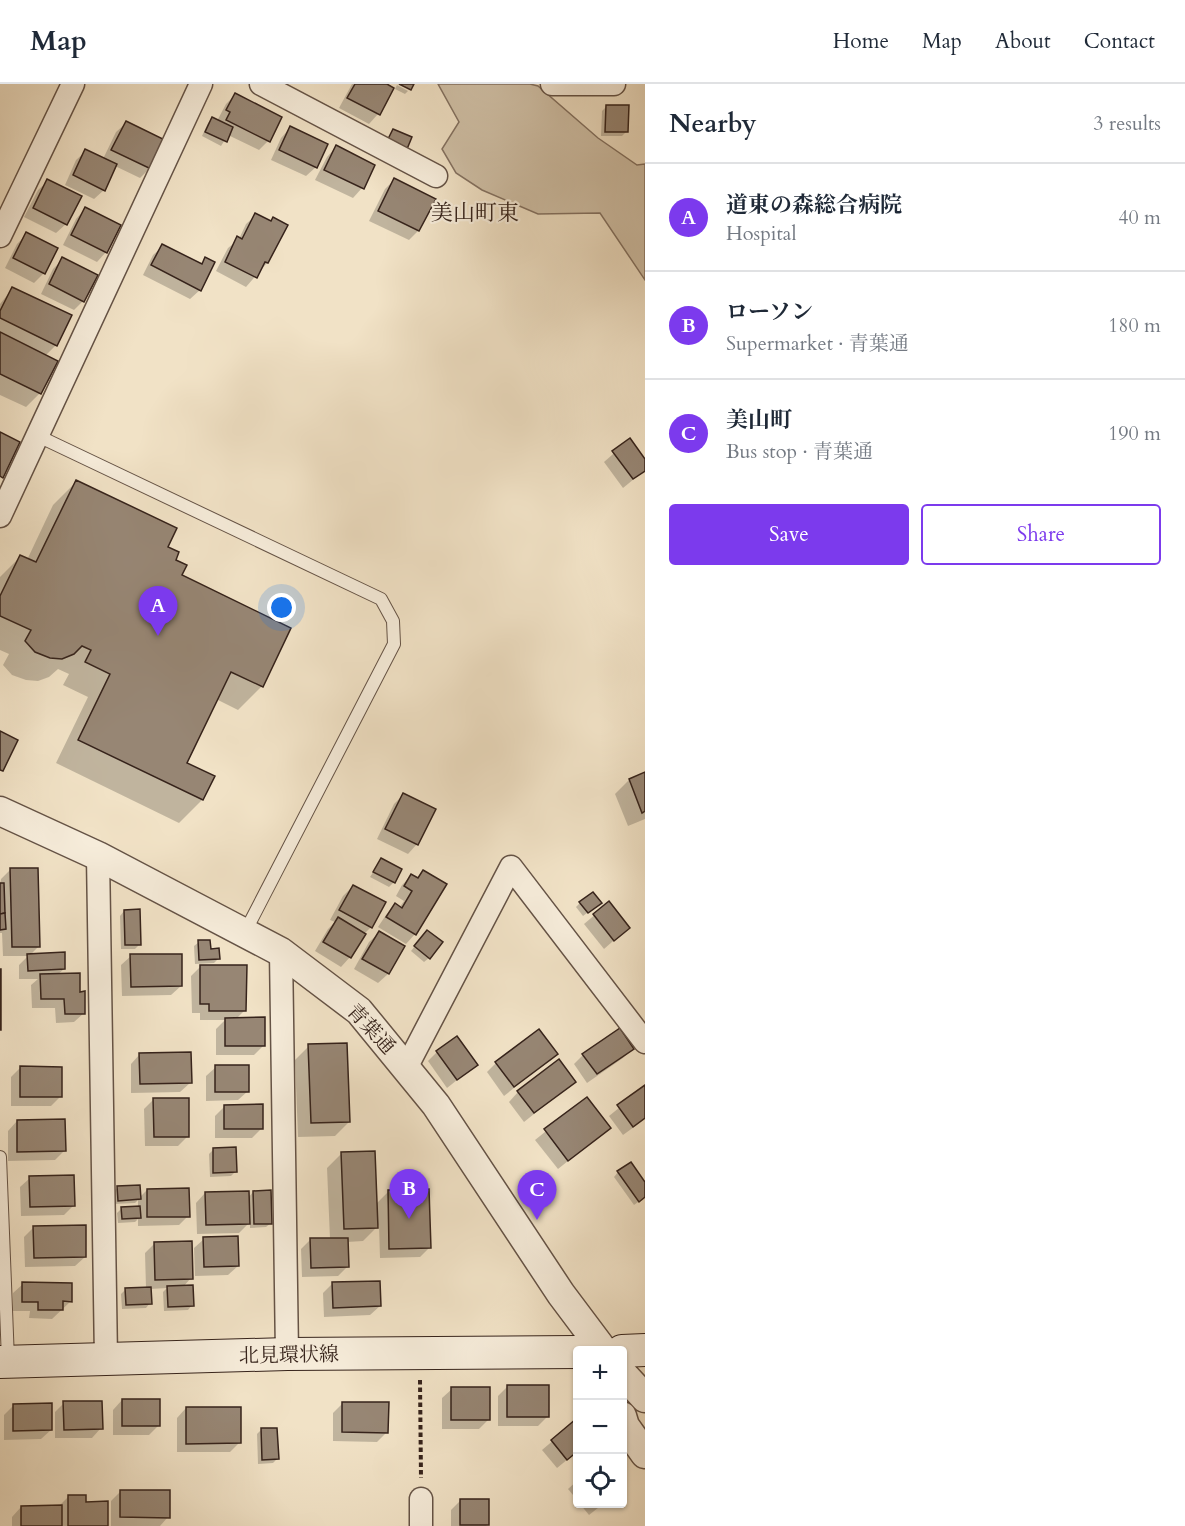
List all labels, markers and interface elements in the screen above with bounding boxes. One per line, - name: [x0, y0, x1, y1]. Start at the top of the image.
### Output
- text: Map: [30, 22, 87, 60]
- text: Home: [833, 27, 889, 56]
- text: Map: [922, 27, 962, 56]
- text: About: [995, 27, 1051, 56]
- text: Contact: [1084, 27, 1155, 56]
- text: Nearby: [669, 106, 757, 141]
- text: 3 results: [1093, 110, 1161, 137]
- text: 道東の森総合病院: [726, 190, 902, 220]
- district label: 美山町東: [431, 198, 519, 228]
- text: A: [681, 204, 696, 231]
- text: 40 m: [1118, 204, 1161, 231]
- text: Hospital: [726, 220, 797, 247]
- text: ローソン: [726, 297, 813, 327]
- text: B: [681, 312, 696, 339]
- text: 180 m: [1108, 312, 1161, 339]
- text: Supermarket · 青葉通: [726, 330, 909, 357]
- text: 美山町: [726, 405, 792, 435]
- text: C: [681, 420, 696, 447]
- text: 190 m: [1108, 420, 1161, 447]
- text: Bus stop · 青葉通: [726, 438, 873, 465]
- button: Save: [669, 504, 909, 565]
- button: Share: [921, 504, 1161, 565]
- pin: A: [138, 586, 178, 636]
- your location: [267, 593, 296, 622]
- street label: 青葉通: [341, 998, 401, 1060]
- pin: B: [390, 1170, 428, 1219]
- pin: C: [518, 1170, 556, 1220]
- street label: 北見環状線: [239, 1341, 339, 1369]
- map controls: [573, 1346, 627, 1508]
- button: +: [573, 1346, 627, 1400]
- button: −: [573, 1400, 627, 1454]
- button: locate: [573, 1454, 627, 1508]

